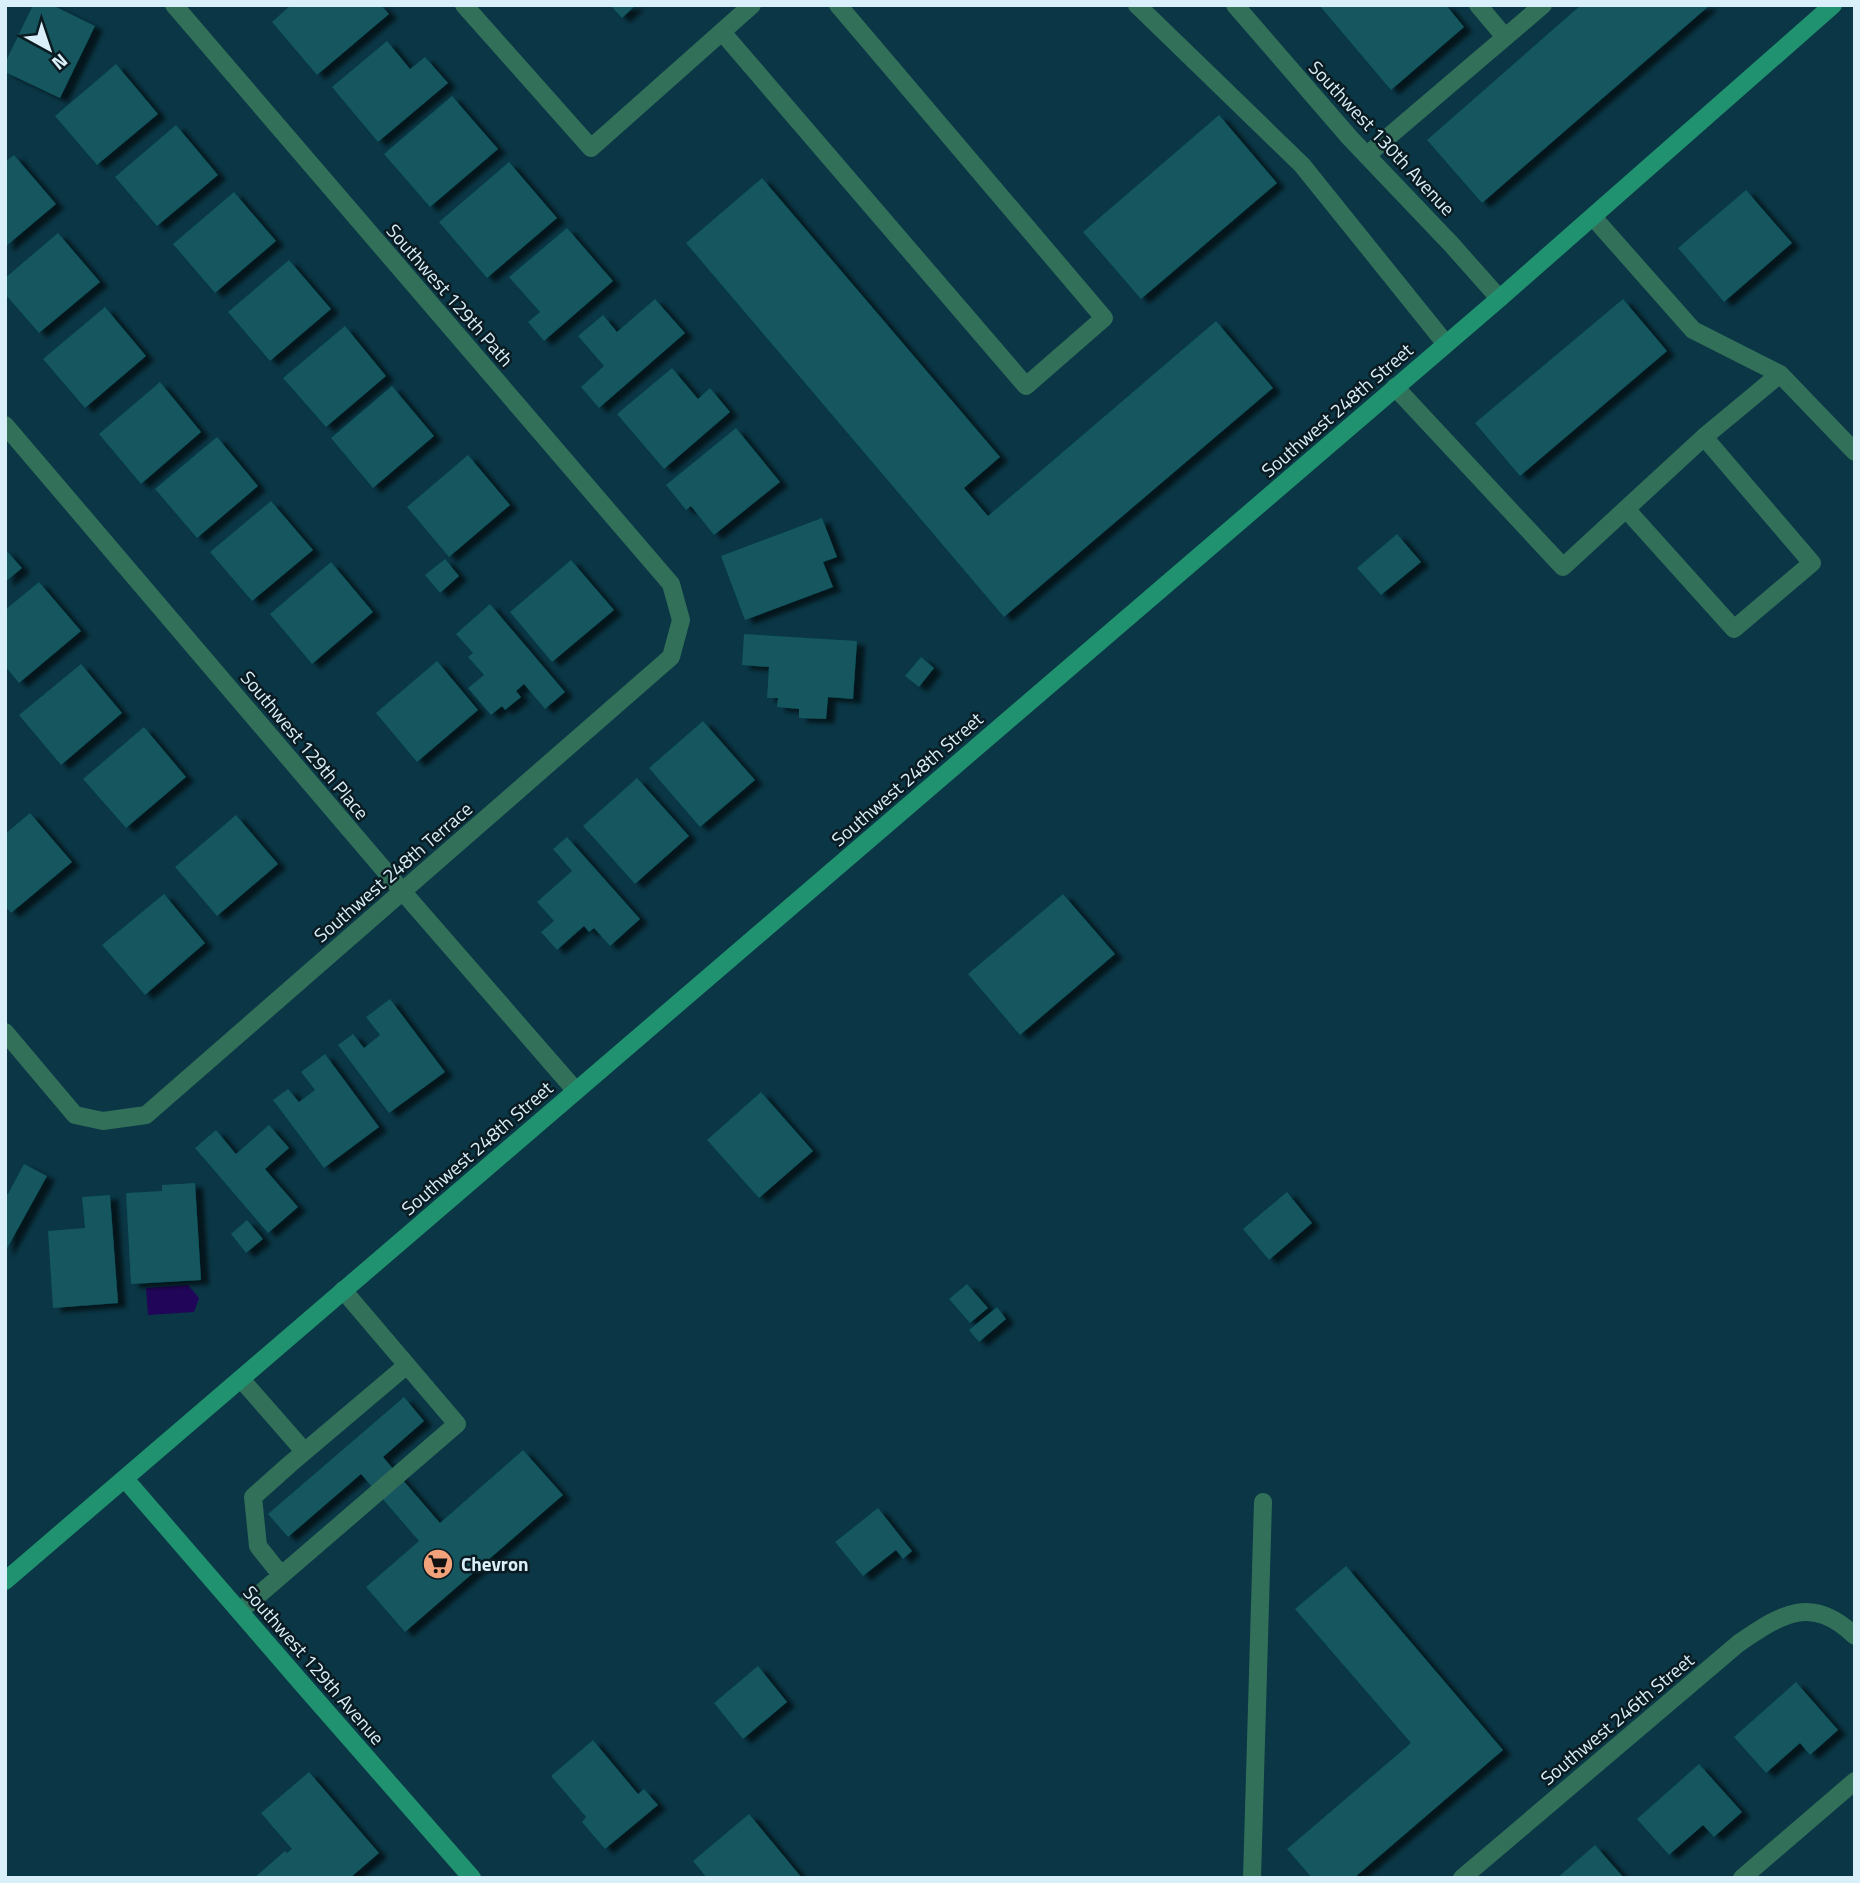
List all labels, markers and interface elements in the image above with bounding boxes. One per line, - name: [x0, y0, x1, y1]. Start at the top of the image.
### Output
- north arrow: [14, 14, 84, 84]
- text: N: [46, 47, 75, 78]
- street label: Southwest 130th Avenue: [1302, 53, 1462, 222]
- street label: Southwest 129th Path: [380, 217, 521, 373]
- street label: Southwest 248th Street: [1254, 335, 1419, 484]
- street label: Southwest 129th Place: [234, 664, 377, 826]
- street label: Southwest 248th Street: [824, 704, 989, 853]
- street label: Southwest 248th Terrace: [307, 794, 478, 949]
- street label: Southwest 248th Street: [394, 1073, 559, 1222]
- supermarket icon: Chevron: [421, 1547, 455, 1581]
- place label: Chevron: [461, 1549, 529, 1578]
- street label: Southwest 129th Avenue: [237, 1578, 392, 1751]
- street label: Southwest 246th Street: [1534, 1645, 1700, 1792]

